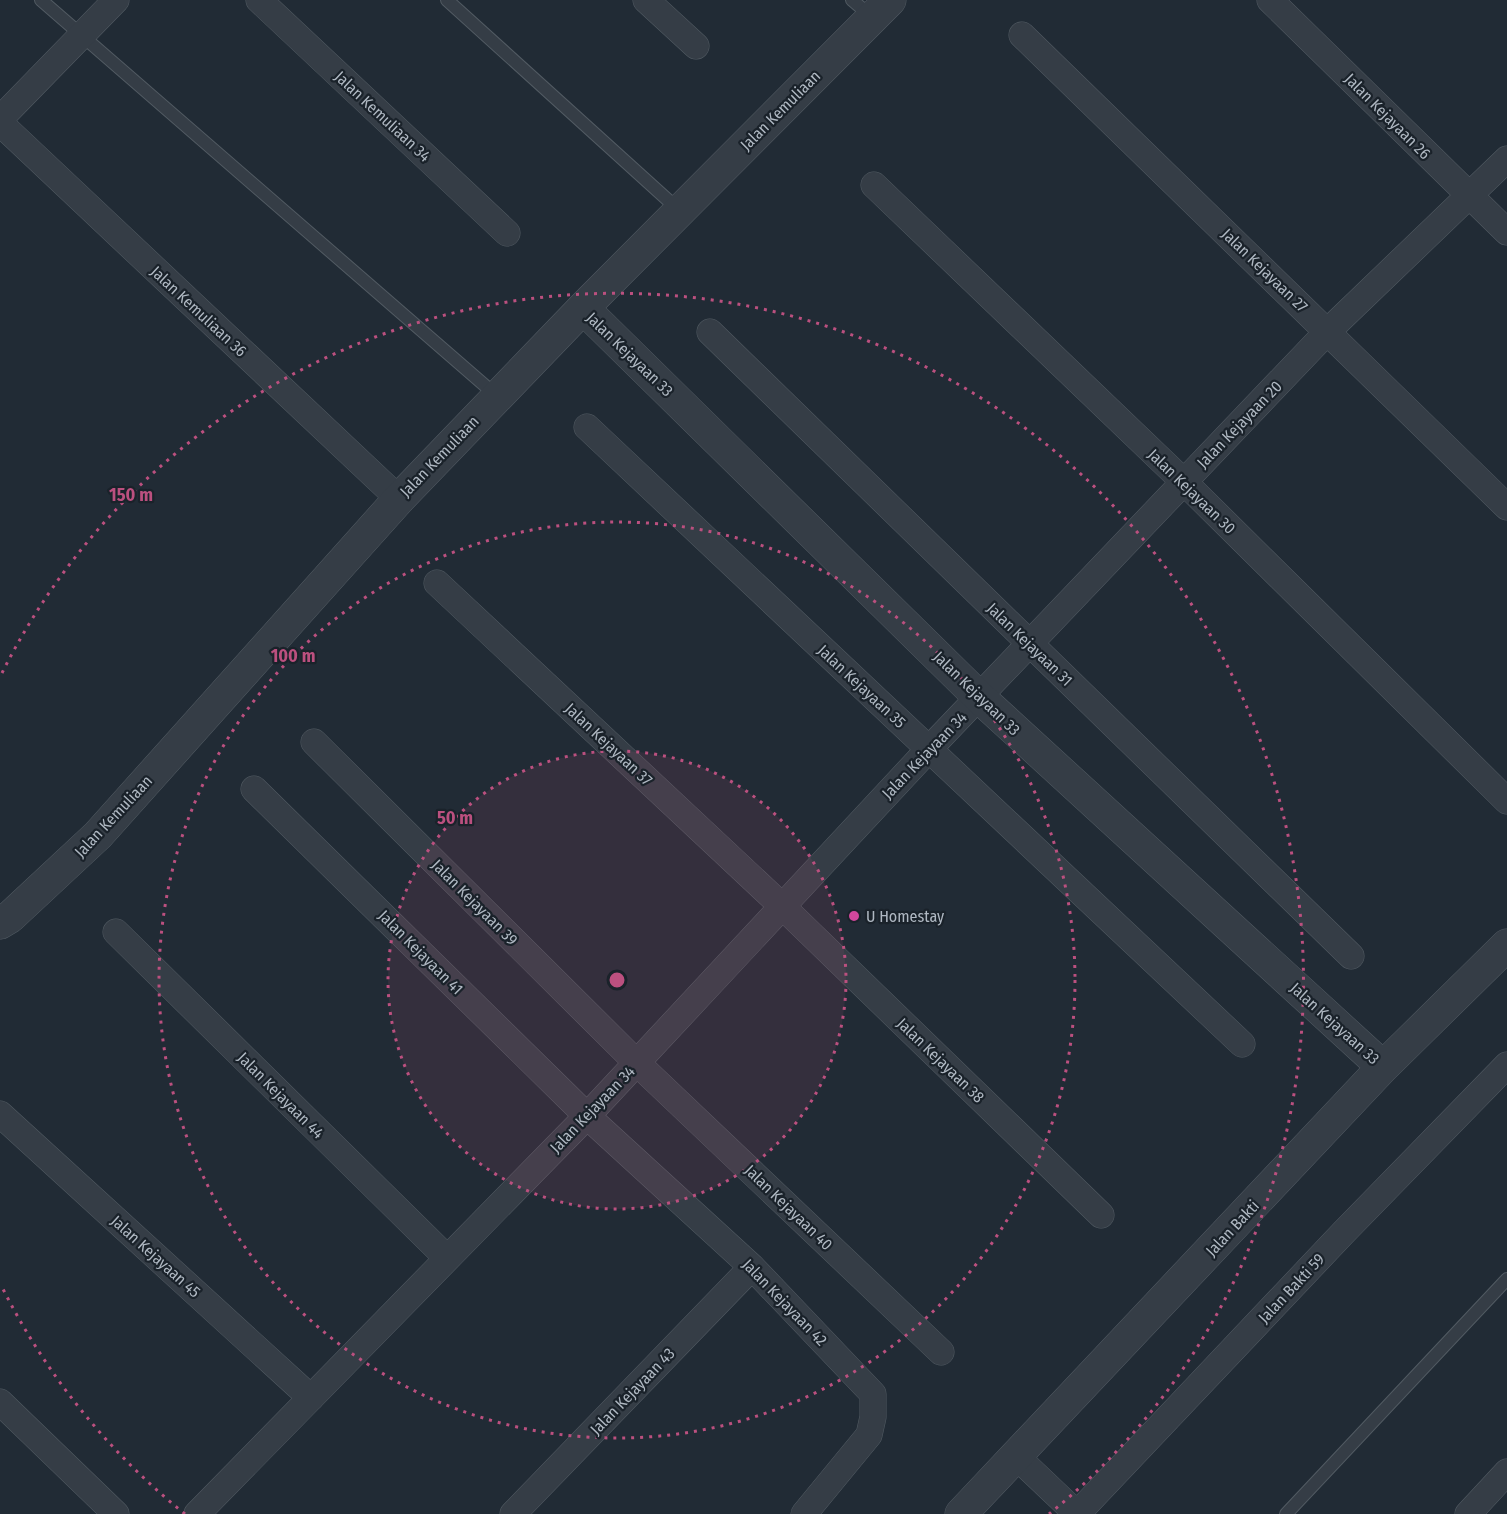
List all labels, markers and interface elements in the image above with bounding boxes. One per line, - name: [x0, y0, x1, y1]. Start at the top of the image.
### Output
- street label: Jalan Kemuliaan: [736, 66, 824, 154]
- street label: Jalan Kemuliaan 34: [331, 67, 435, 166]
- street label: Jalan Kejayaan 26: [1341, 69, 1435, 163]
- street label: Jalan Kejayaan 27: [1218, 225, 1312, 316]
- street label: Jalan Kemuliaan 36: [147, 262, 251, 361]
- street label: Jalan Kejayaan 33: [582, 308, 677, 400]
- street label: Jalan Kejayaan 20: [1193, 377, 1286, 472]
- street label: Jalan Kemuliaan: [396, 412, 483, 501]
- street label: Jalan Kejayaan 30: [1144, 445, 1239, 538]
- text: 150 m: [109, 484, 153, 506]
- street label: Jalan Kejayaan 31: [983, 599, 1076, 690]
- street label: Jalan Kejayaan 35: [814, 641, 910, 732]
- text: 100 m: [271, 645, 315, 667]
- street label: Jalan Kejayaan 33: [929, 647, 1024, 739]
- street label: Jalan Kejayaan 37: [561, 699, 657, 790]
- street label: Jalan Kejayaan 34: [878, 708, 971, 803]
- street label: Jalan Kemuliaan: [70, 771, 156, 861]
- text: 50 m: [437, 807, 473, 829]
- street label: Jalan Kejayaan 39: [428, 855, 522, 949]
- street label: Jalan Kejayaan 41: [374, 906, 467, 999]
- place label: U Homestay: [866, 907, 945, 926]
- marker: U Homestay: [847, 909, 861, 923]
- centre of rings: [607, 970, 627, 990]
- street label: Jalan Kejayaan 33: [1286, 978, 1383, 1068]
- street label: Jalan Kejayaan 38: [893, 1014, 988, 1107]
- street label: Jalan Kejayaan 44: [234, 1048, 328, 1143]
- street label: Jalan Kejayaan 34: [546, 1062, 639, 1157]
- street label: Jalan Kejayaan 40: [741, 1161, 837, 1254]
- street label: Jalan Bakti: [1202, 1196, 1263, 1260]
- street label: Jalan Kejayaan 45: [107, 1211, 204, 1301]
- street label: Jalan Bakti 59: [1254, 1249, 1329, 1327]
- street label: Jalan Kejayaan 42: [738, 1255, 831, 1350]
- street label: Jalan Kejayaan 43: [586, 1344, 679, 1439]

